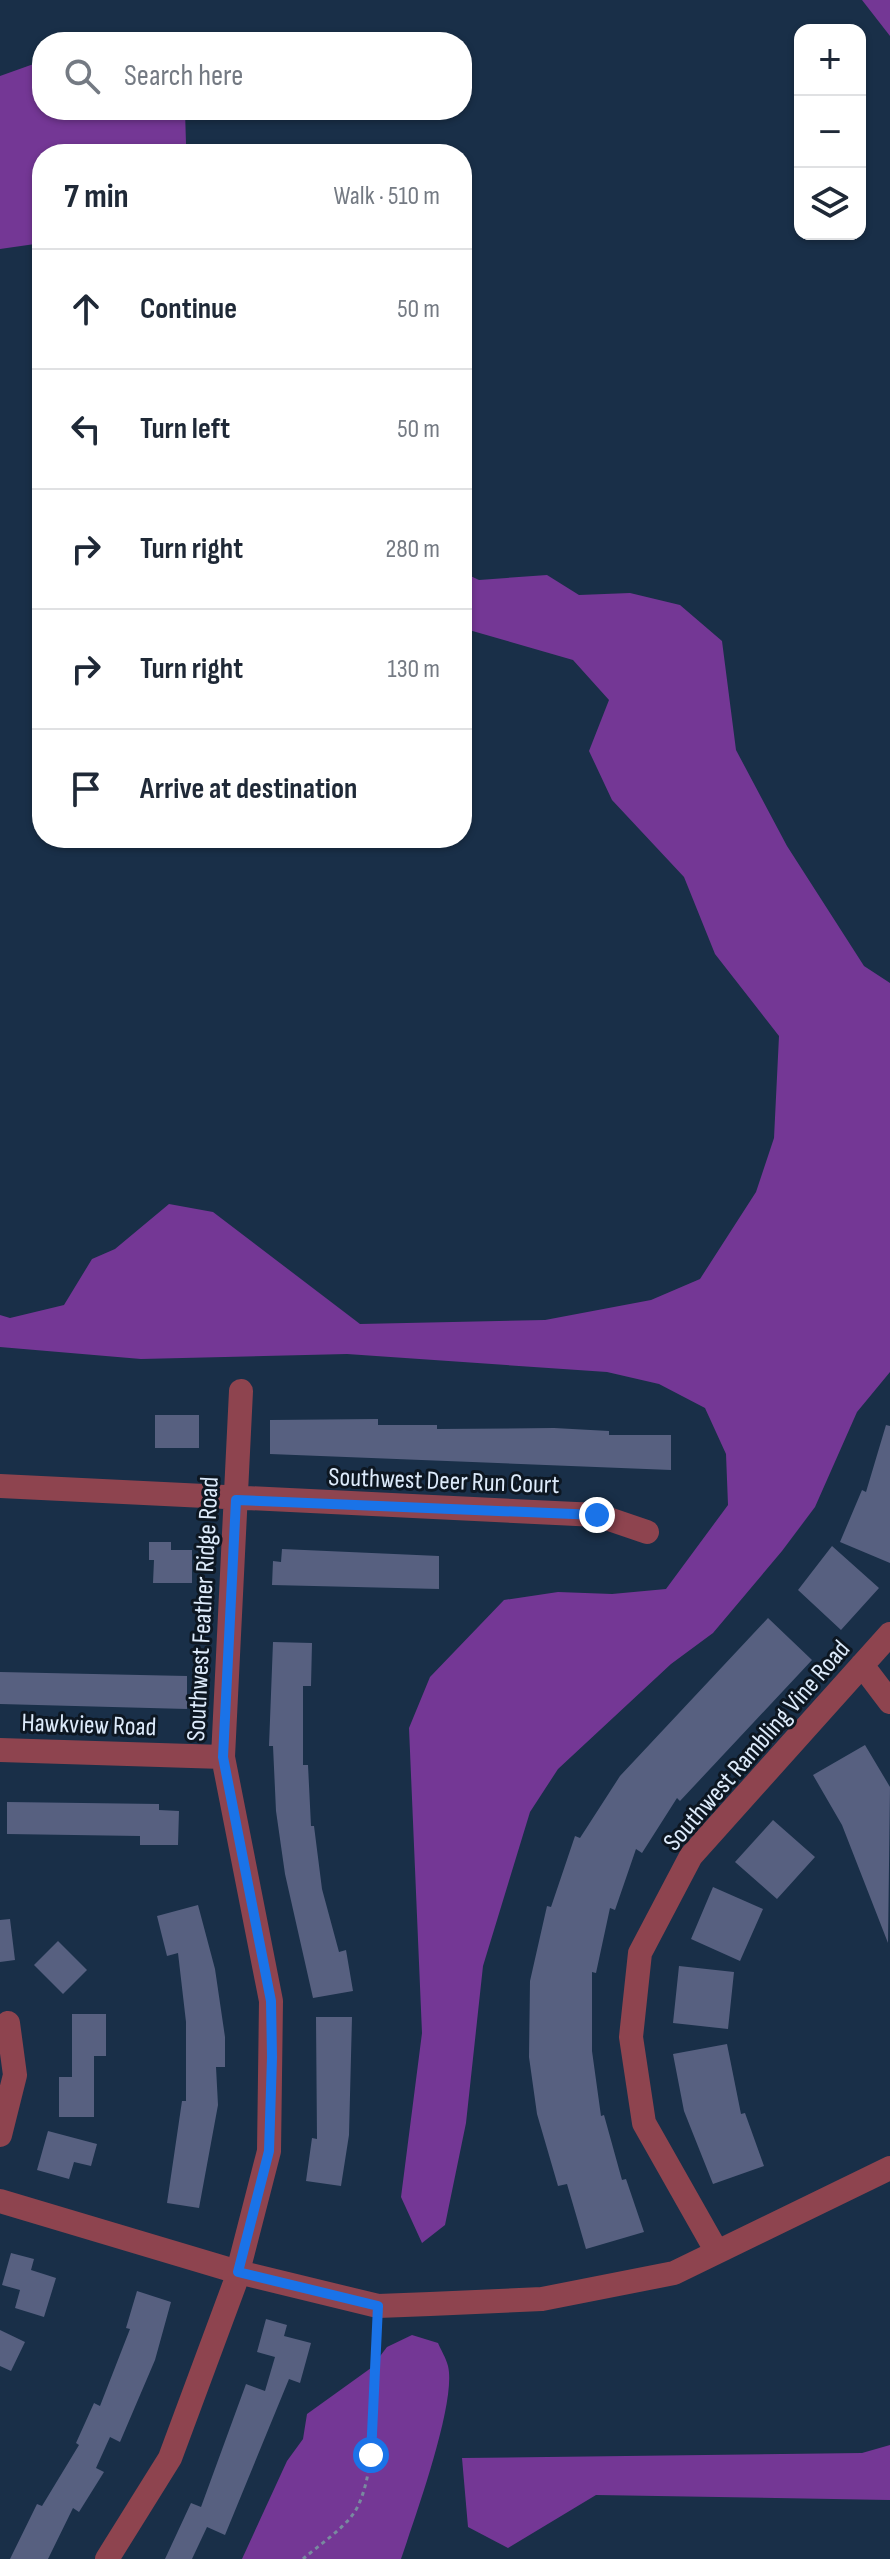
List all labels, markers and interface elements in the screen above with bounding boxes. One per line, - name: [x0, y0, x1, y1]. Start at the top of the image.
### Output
- map controls: [794, 24, 866, 240]
- button: +: [794, 24, 866, 96]
- search box: [32, 32, 472, 120]
- icon: search: [60, 54, 104, 98]
- text: Search here: [124, 58, 243, 94]
- button: −: [794, 96, 866, 168]
- button: layers: [794, 168, 866, 240]
- text: 7 min: [64, 176, 129, 217]
- text: Walk · 510 m: [334, 181, 440, 212]
- icon: ahead: [64, 287, 108, 331]
- text: Continue: [140, 291, 237, 327]
- text: 50 m: [397, 294, 440, 325]
- icon: left: [64, 407, 108, 451]
- text: Turn left: [140, 411, 230, 447]
- text: 50 m: [397, 414, 440, 445]
- icon: right: [64, 527, 108, 571]
- text: Turn right: [140, 531, 243, 567]
- text: 280 m: [385, 534, 440, 565]
- icon: right: [64, 647, 108, 691]
- text: Turn right: [140, 651, 243, 687]
- text: 130 m: [388, 654, 440, 685]
- icon: arrive: [64, 767, 108, 811]
- text: Arrive at destination: [140, 771, 357, 807]
- street label: Southwest Deer Run Court: [328, 1462, 560, 1501]
- street label: Southwest Feather Ridge Road: [181, 1476, 226, 1742]
- route end: [579, 1497, 615, 1533]
- street label: Southwest Rambling Vine Road: [657, 1634, 857, 1858]
- street label: Hawkview Road: [21, 1708, 157, 1743]
- route start: [353, 2437, 389, 2473]

